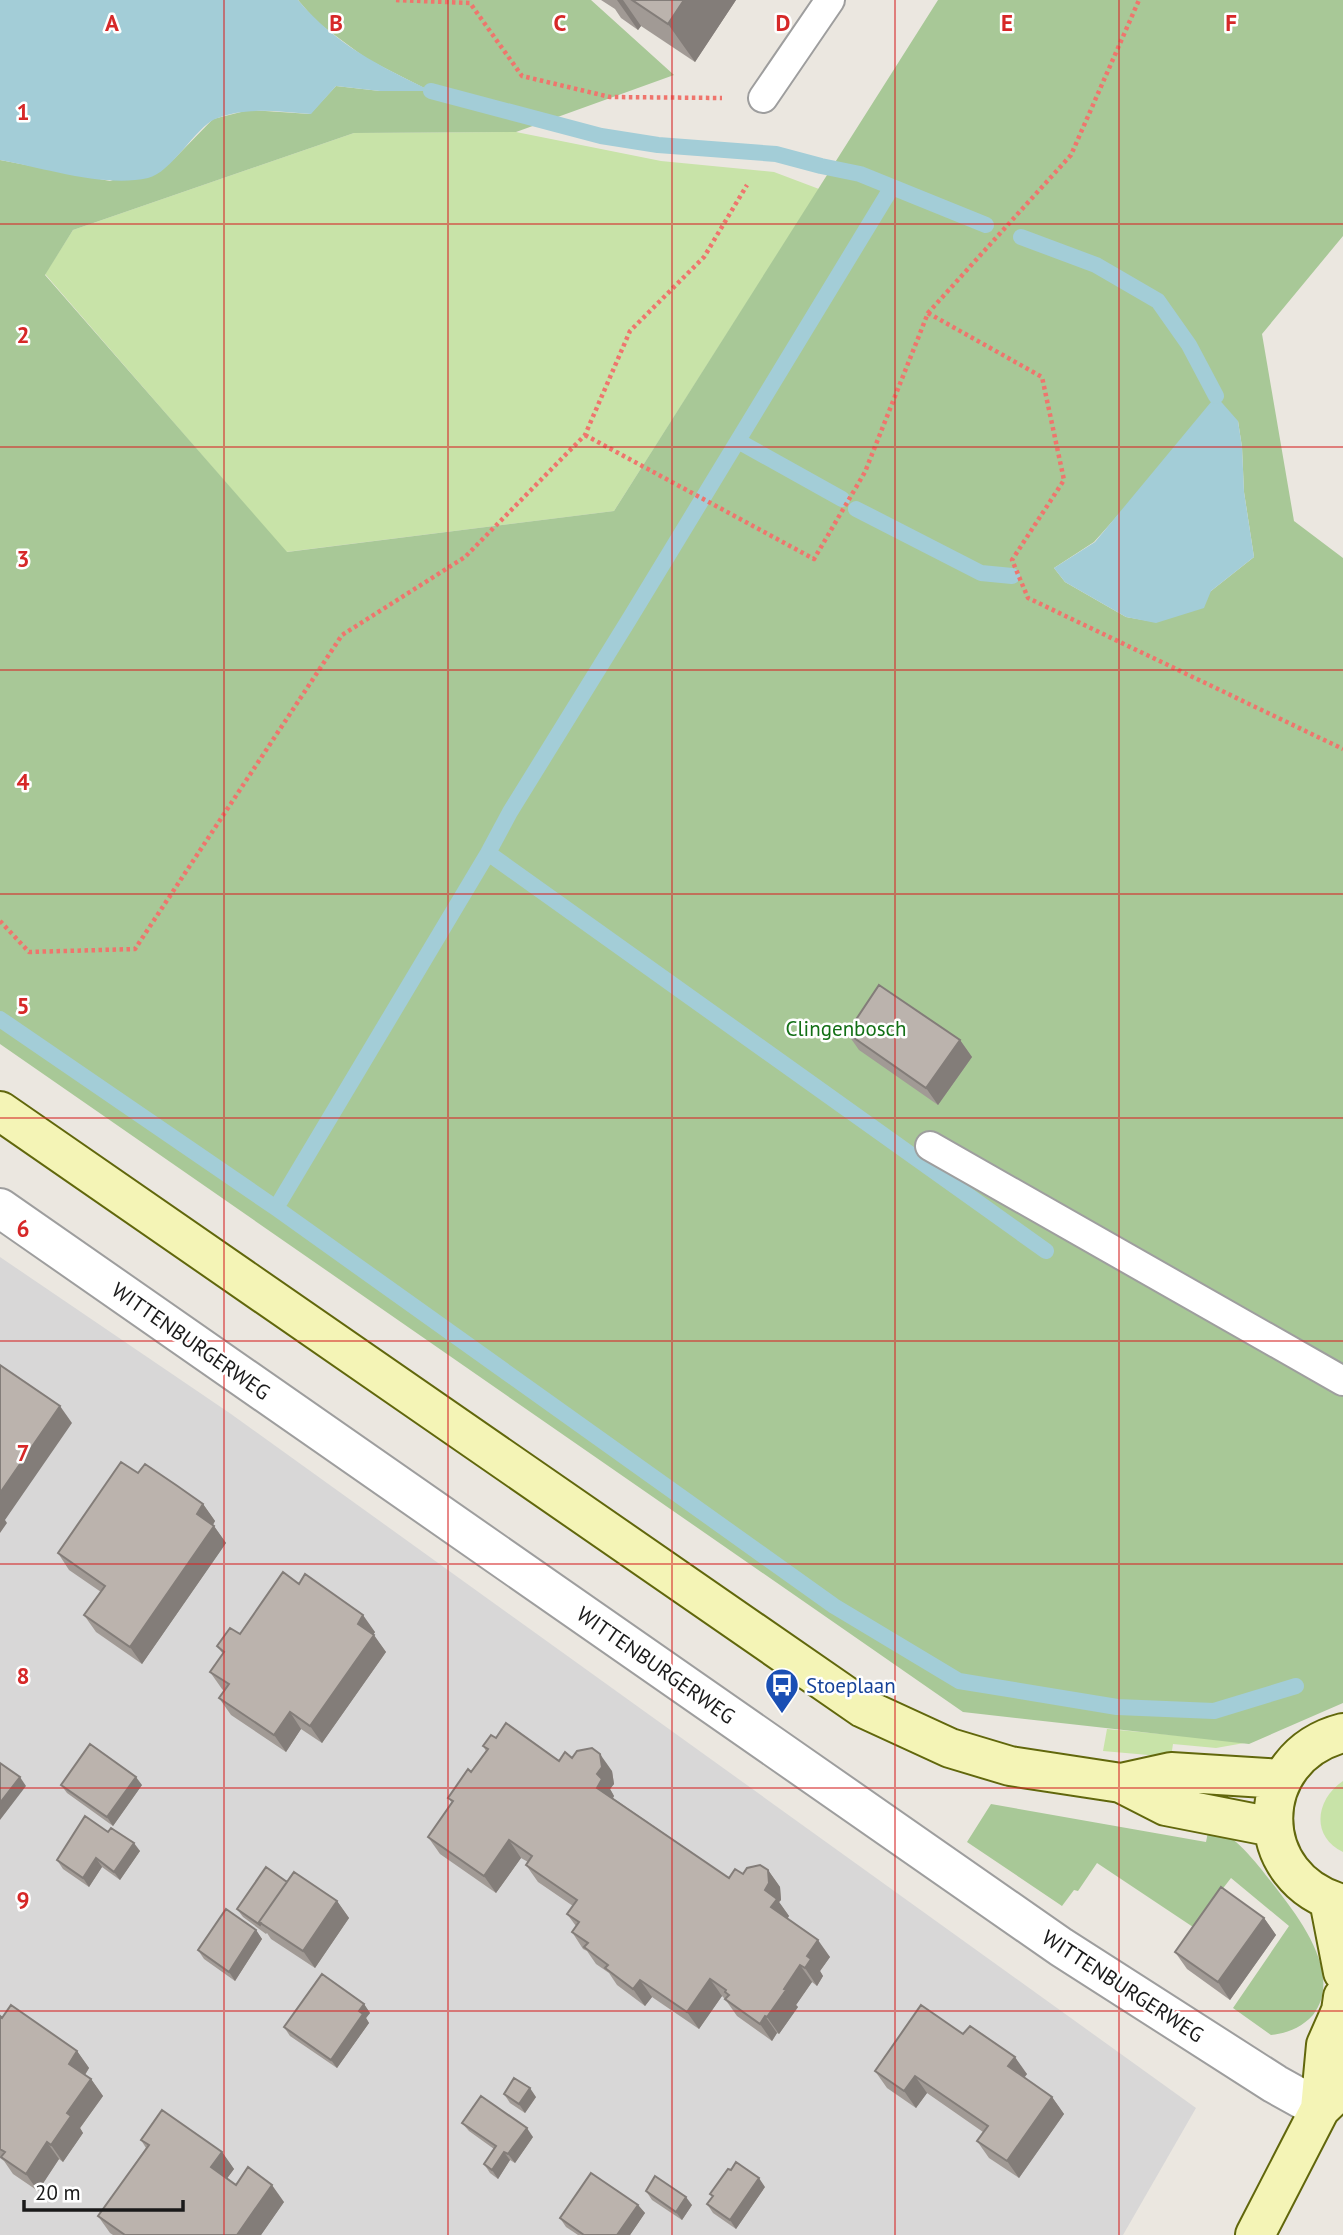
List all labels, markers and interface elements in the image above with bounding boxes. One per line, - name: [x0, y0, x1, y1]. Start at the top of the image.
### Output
- text: A: [105, 8, 119, 37]
- text: B: [329, 8, 343, 37]
- text: C: [554, 8, 567, 37]
- text: D: [776, 8, 790, 37]
- text: E: [1001, 8, 1013, 37]
- text: F: [1225, 8, 1237, 37]
- text: 1: [16, 97, 30, 126]
- text: 2: [16, 320, 30, 349]
- text: 3: [16, 544, 30, 573]
- text: 4: [16, 767, 30, 796]
- text: 5: [16, 991, 30, 1020]
- park label: Clingenbosch: [785, 1015, 907, 1042]
- text: 6: [16, 1214, 30, 1243]
- street label: WITTENBURGERWEG: [106, 1276, 276, 1406]
- text: 7: [16, 1438, 30, 1467]
- street label: WITTENBURGERWEG: [571, 1600, 741, 1730]
- text: 8: [16, 1661, 30, 1690]
- bus stop icon: Stoeplaan: [763, 1666, 801, 1715]
- place label: Stoeplaan: [806, 1672, 896, 1699]
- text: 9: [16, 1885, 30, 1914]
- street label: WITTENBURGERWEG: [1037, 1924, 1209, 2048]
- scale bar: [24, 2168, 184, 2212]
- text: 20 m: [35, 2179, 81, 2206]

